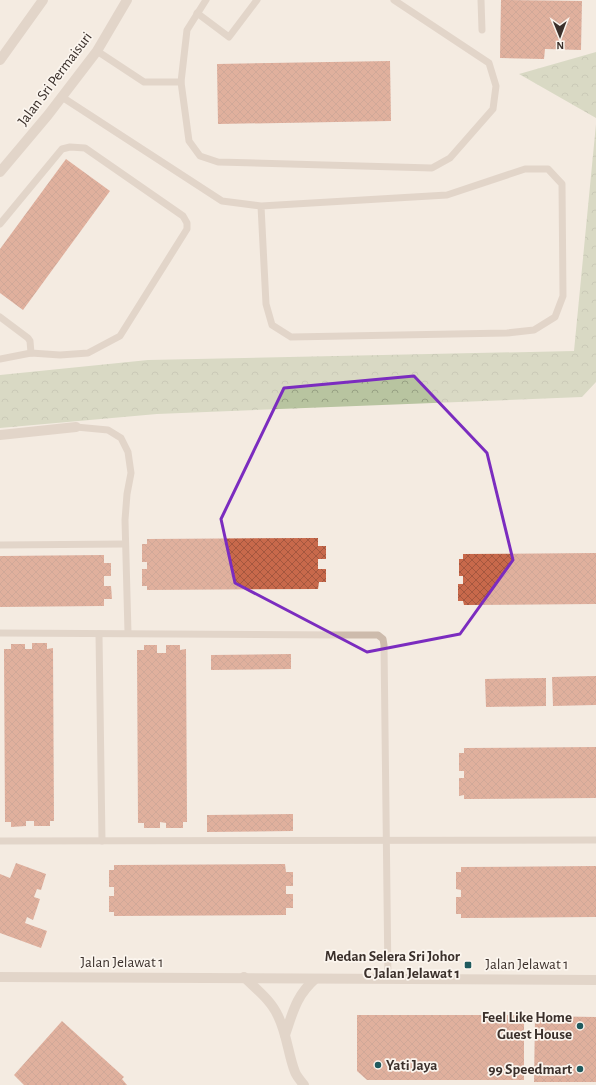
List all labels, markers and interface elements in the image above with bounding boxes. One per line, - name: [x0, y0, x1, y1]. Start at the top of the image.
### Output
- north arrow: [540, 16, 580, 56]
- street label: Jalan Sri Permaisuri: [15, 29, 95, 129]
- text: N: [556, 40, 564, 51]
- place label: Medan Selera Sri Johor C Jalan Jelawat 1: [325, 949, 461, 981]
- street label: Jalan Jelawat 1: [81, 955, 163, 970]
- street label: Jalan Jelawat 1: [486, 957, 568, 972]
- marker: Medan Selera Sri Johor C Jalan Jelawat 1: [463, 960, 473, 970]
- place label: Feel Like Home Guest House: [482, 1010, 572, 1042]
- marker: Feel Like Home Guest House: [575, 1021, 585, 1031]
- place label: Yati Jaya: [386, 1058, 437, 1073]
- marker: Yati Jaya: [373, 1060, 383, 1070]
- place label: 99 Speedmart: [488, 1062, 572, 1077]
- marker: 99 Speedmart: [575, 1064, 585, 1074]

